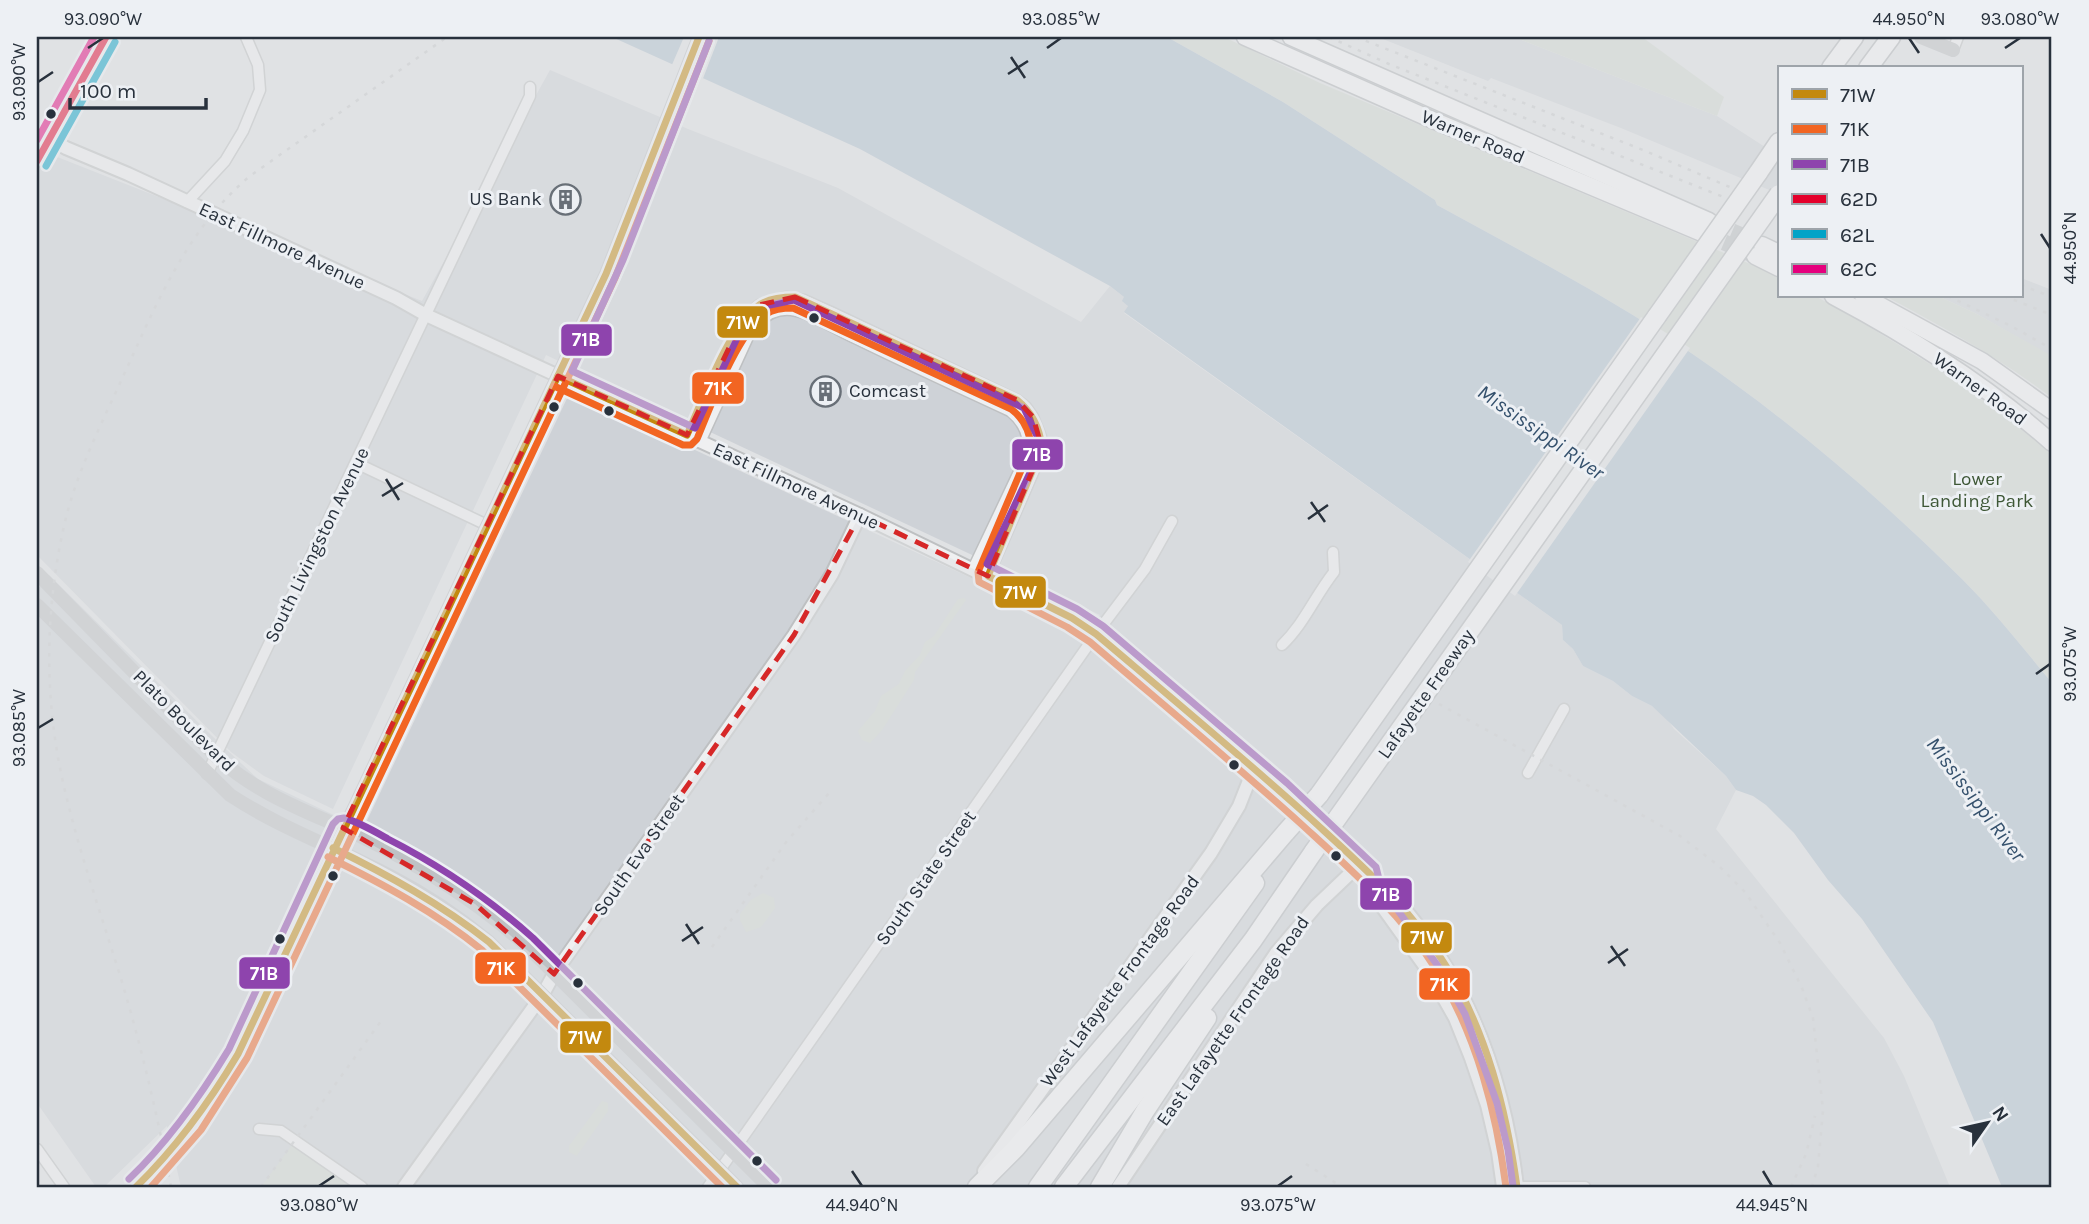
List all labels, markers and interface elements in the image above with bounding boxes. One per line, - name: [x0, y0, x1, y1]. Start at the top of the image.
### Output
- text: 93.090°W: [64, 8, 142, 30]
- text: 93.085°W: [1022, 8, 1100, 30]
- text: 44.950°N: [1872, 8, 1946, 30]
- text: 93.080°W: [1981, 8, 2059, 30]
- text: 93.090°W: [8, 43, 30, 121]
- scale bar: [70, 66, 206, 110]
- legend: [1778, 66, 2022, 298]
- text: 100 m: [80, 79, 137, 103]
- text: 71W: [1840, 83, 1876, 107]
- street label: Warner Road: [1418, 105, 1528, 169]
- unlabelled marker: [44, 107, 58, 121]
- text: 71K: [1840, 117, 1870, 141]
- text: 71B: [1840, 153, 1870, 177]
- building icon: US Bank: [548, 182, 582, 216]
- text: 62D: [1840, 187, 1878, 211]
- place label: US Bank: [469, 188, 542, 210]
- street label: East Fillmore Avenue: [195, 198, 369, 294]
- text: 44.950°N: [2059, 211, 2081, 285]
- text: 62L: [1840, 223, 1874, 247]
- text: 62C: [1840, 257, 1877, 281]
- line badge: 71W: [716, 305, 769, 339]
- unlabelled marker: [807, 311, 821, 325]
- text: 71W: [726, 312, 760, 334]
- line badge: 71B: [560, 323, 613, 357]
- text: 71B: [572, 329, 600, 351]
- street label: Warner Road: [1929, 348, 2031, 430]
- line badge: 71K: [691, 371, 745, 405]
- building icon: Comcast: [809, 374, 843, 408]
- text: 71K: [704, 378, 733, 400]
- water label: Mississippi River: [1473, 379, 1610, 485]
- place label: Comcast: [849, 380, 926, 402]
- unlabelled marker: [547, 400, 561, 414]
- unlabelled marker: [602, 404, 616, 418]
- street label: East Fillmore Avenue: [709, 438, 883, 534]
- line badge: 71B: [1011, 438, 1064, 471]
- street label: South Livingston Avenue: [260, 444, 374, 646]
- text: 71B: [1023, 444, 1051, 466]
- park label: Lower Landing Park: [1921, 468, 2034, 512]
- line badge: 71W: [994, 575, 1047, 609]
- text: 71W: [1003, 582, 1037, 604]
- street label: Lafayette Freeway: [1373, 625, 1479, 763]
- text: 93.075°W: [2059, 626, 2081, 702]
- street label: Plato Boulevard: [128, 665, 240, 777]
- text: 93.085°W: [8, 689, 30, 767]
- water label: Mississippi River: [1922, 732, 2031, 866]
- unlabelled marker: [1227, 758, 1241, 772]
- street label: South Eva Street: [589, 790, 689, 920]
- street label: South State Street: [871, 807, 981, 949]
- unlabelled marker: [1329, 849, 1343, 863]
- unlabelled marker: [326, 869, 340, 883]
- street label: West Lafayette Frontage Road: [1036, 871, 1204, 1091]
- line badge: 71B: [1359, 877, 1413, 911]
- text: 71B: [1372, 884, 1400, 906]
- street label: East Lafayette Frontage Road: [1152, 912, 1314, 1130]
- line badge: 71W: [1400, 921, 1453, 954]
- text: 71W: [1410, 927, 1444, 949]
- unlabelled marker: [273, 932, 287, 946]
- line badge: 71K: [474, 951, 527, 985]
- line badge: 71B: [238, 956, 291, 990]
- text: 71K: [487, 958, 516, 980]
- text: 71B: [250, 963, 278, 985]
- line badge: 71K: [1418, 967, 1471, 1001]
- text: 71K: [1430, 974, 1459, 996]
- unlabelled marker: [571, 976, 585, 990]
- line badge: 71W: [559, 1020, 612, 1054]
- text: 71W: [568, 1027, 602, 1049]
- north arrow: [1952, 1088, 2022, 1158]
- text: N: [1987, 1102, 2013, 1126]
- unlabelled marker: [750, 1154, 764, 1168]
- text: 93.080°W: [280, 1194, 358, 1216]
- text: 44.940°N: [826, 1194, 898, 1216]
- text: 93.075°W: [1240, 1194, 1316, 1216]
- text: 44.945°N: [1736, 1194, 1808, 1216]

